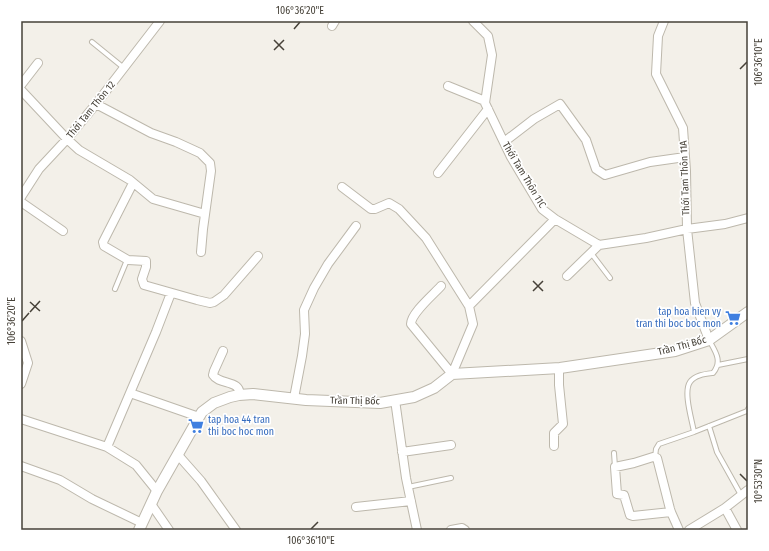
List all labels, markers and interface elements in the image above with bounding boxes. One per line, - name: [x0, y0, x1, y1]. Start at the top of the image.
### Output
- text: 106°36'20"E: [276, 5, 324, 17]
- text: 106°36'10"E: [753, 38, 765, 86]
- street label: Thới Tam Thôn 12: [64, 78, 118, 141]
- street label: Thới Tam Thôn 11C: [500, 140, 548, 210]
- street label: Thới Tam Thôn 11A: [678, 140, 692, 216]
- text: 106°36'20"E: [6, 297, 18, 345]
- place label: tap hoa hien vy tran thi boc boc mon: [636, 306, 722, 330]
- supermarket icon: tap hoa hien vy tran thi boc boc mon: [724, 309, 742, 327]
- street label: Trần Thị Bốc: [656, 333, 708, 358]
- street label: Trần Thị Bốc: [330, 394, 381, 407]
- place label: tap hoa 44 tran thi boc hoc mon: [208, 414, 274, 438]
- supermarket icon: tap hoa 44 tran thi boc hoc mon: [187, 417, 205, 435]
- text: 10°53'30"N: [753, 459, 765, 503]
- text: 106°36'10"E: [287, 535, 335, 547]

